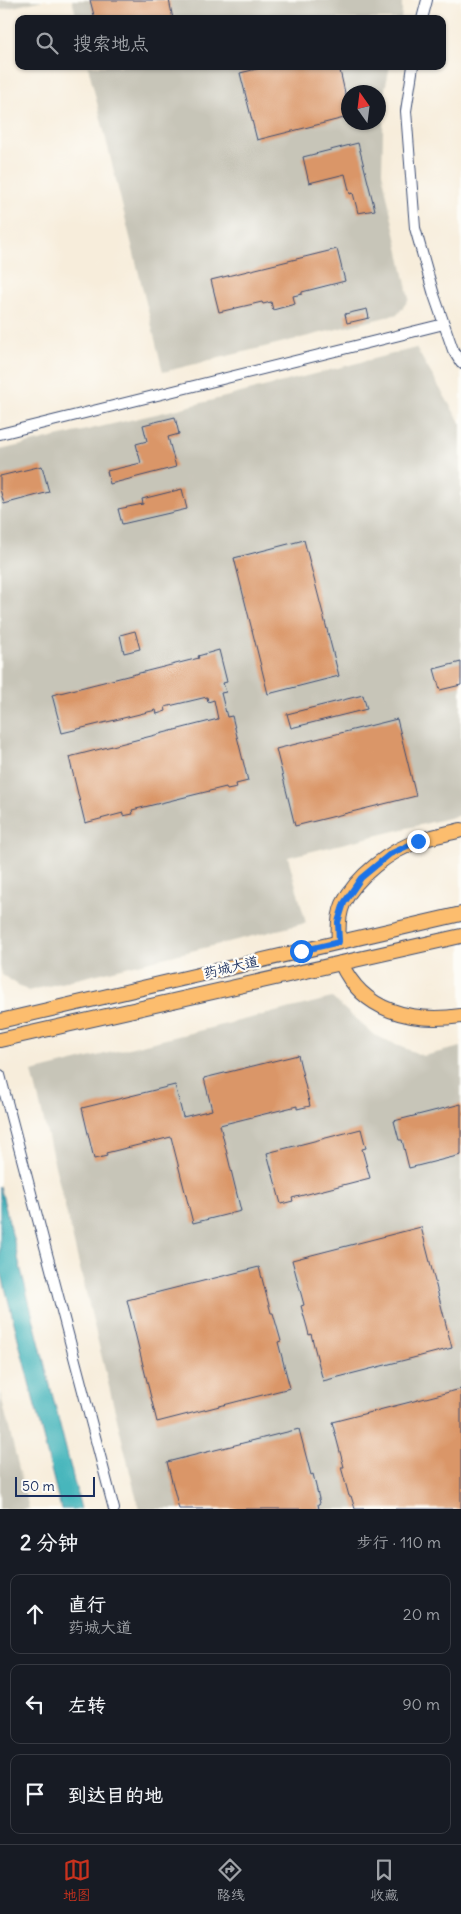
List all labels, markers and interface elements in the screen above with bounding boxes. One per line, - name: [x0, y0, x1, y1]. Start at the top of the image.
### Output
- search box: [15, 15, 446, 70]
- icon: search: [33, 29, 61, 57]
- text: 搜索地点: [73, 31, 149, 55]
- north arrow: [341, 85, 386, 130]
- route end: [407, 830, 430, 853]
- route start: [290, 940, 313, 963]
- street label: 药城大道: [202, 952, 260, 982]
- scale bar: [15, 1474, 95, 1497]
- text: 50 m: [22, 1477, 55, 1495]
- text: 2 分钟: [20, 1529, 79, 1556]
- text: 步行 · 110 m: [357, 1532, 441, 1552]
- text: 直行: [68, 1592, 106, 1616]
- icon: ahead: [21, 1600, 49, 1628]
- text: 20 m: [403, 1604, 440, 1624]
- text: 药城大道: [68, 1617, 132, 1637]
- icon: left: [21, 1690, 49, 1718]
- text: 左转: [68, 1693, 106, 1717]
- text: 90 m: [402, 1694, 440, 1714]
- icon: arrive: [21, 1780, 49, 1808]
- text: 到达目的地: [68, 1783, 163, 1807]
- tab: 地图: [63, 1856, 91, 1904]
- tab: 路线: [216, 1856, 244, 1904]
- tab: 收藏: [370, 1856, 398, 1904]

